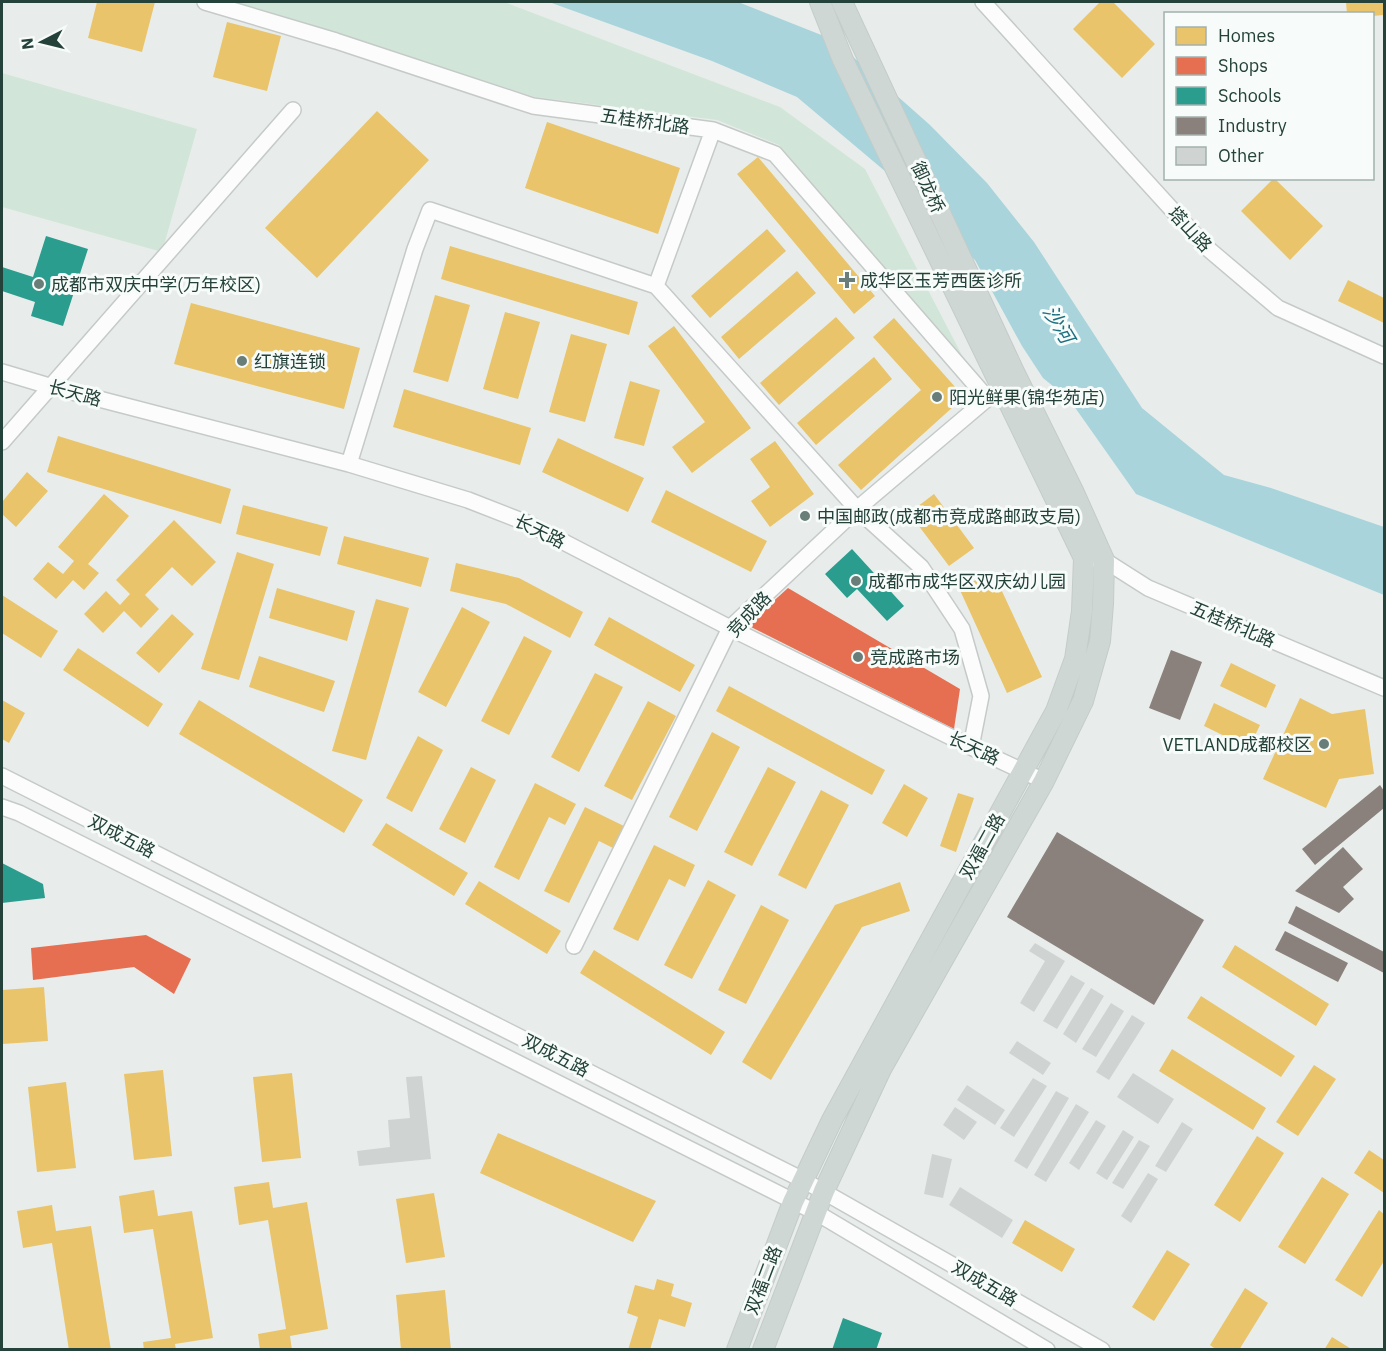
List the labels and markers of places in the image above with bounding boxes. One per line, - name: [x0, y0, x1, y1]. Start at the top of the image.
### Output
- place label: 成华区玉芳西医诊所: [860, 269, 1022, 292]
- marker: 成华区玉芳西医诊所: [838, 271, 856, 289]
- place label: 成都市双庆中学(万年校区): [51, 273, 261, 296]
- marker: 成都市双庆中学(万年校区): [32, 277, 46, 291]
- place label: 红旗连锁: [254, 350, 326, 373]
- marker: 红旗连锁: [235, 354, 249, 368]
- place label: 阳光鲜果(锦华苑店): [949, 386, 1105, 409]
- marker: 阳光鲜果(锦华苑店): [930, 390, 944, 404]
- place label: 中国邮政(成都市竞成路邮政支局): [817, 505, 1081, 528]
- marker: 中国邮政(成都市竞成路邮政支局): [798, 509, 812, 523]
- place label: 成都市成华区双庆幼儿园: [868, 570, 1066, 593]
- marker: 成都市成华区双庆幼儿园: [849, 574, 863, 588]
- place label: 竞成路市场: [870, 646, 960, 669]
- marker: 竞成路市场: [851, 650, 865, 664]
- place label: VETLAND成都校区: [1163, 733, 1312, 756]
- marker: VETLAND成都校区: [1317, 737, 1331, 751]

